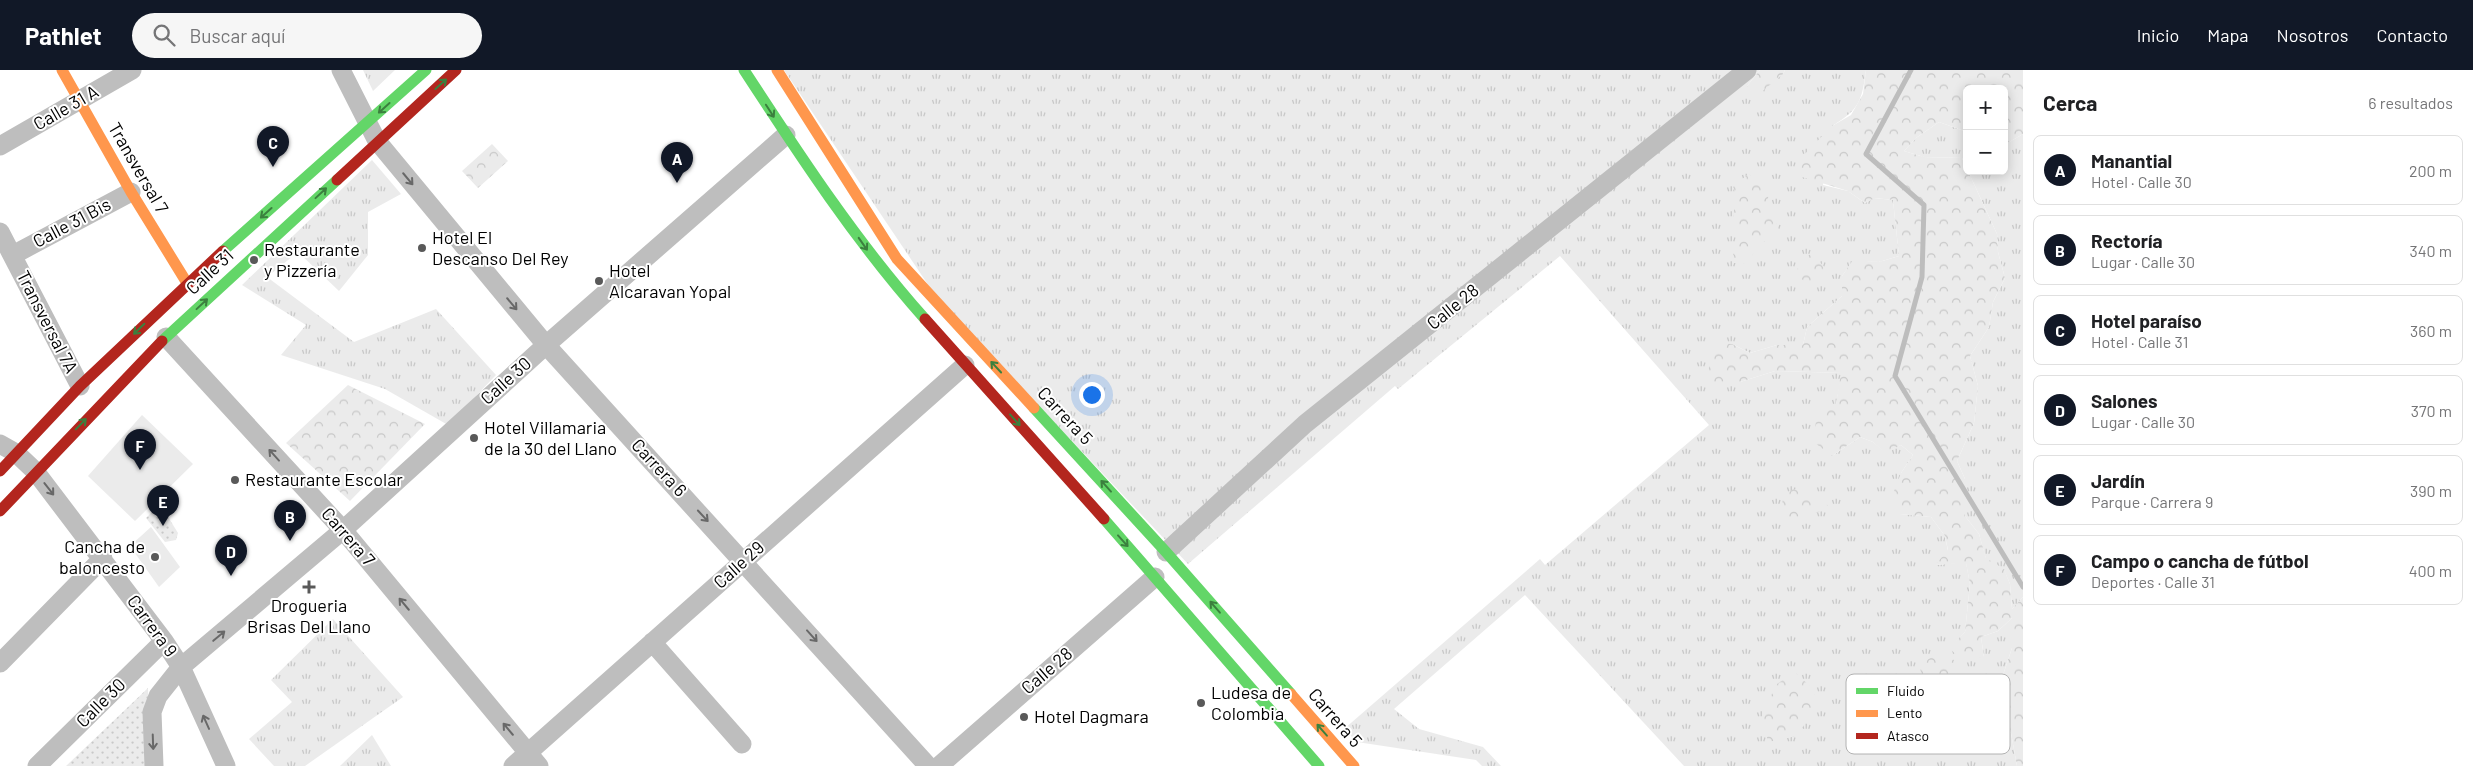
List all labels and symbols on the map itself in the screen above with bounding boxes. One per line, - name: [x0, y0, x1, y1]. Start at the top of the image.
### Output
- one-way arrow: [434, 78, 447, 89]
- street label: Calle 31 A: [29, 80, 102, 135]
- one-way arrow: [377, 102, 390, 114]
- one-way arrow: [765, 104, 775, 118]
- street label: Transversal 7: [104, 118, 174, 217]
- pin: C: [257, 126, 289, 167]
- pin: A: [661, 142, 693, 183]
- one-way arrow: [402, 172, 413, 185]
- one-way arrow: [314, 187, 327, 199]
- street label: Calle 31 Bis: [29, 192, 114, 252]
- one-way arrow: [259, 207, 272, 219]
- place label: Hotel El Descanso Del Rey: [432, 226, 569, 269]
- one-way arrow: [858, 237, 868, 251]
- place label: Restaurante y Pizzería: [264, 238, 360, 281]
- marker: Hotel El Descanso Del Rey: [416, 242, 428, 254]
- street label: Calle 31: [181, 244, 238, 299]
- marker: Restaurante y Pizzería: [248, 254, 260, 266]
- place label: Hotel Alcaravan Yopal: [609, 259, 731, 302]
- street label: Transversal 7A: [13, 267, 83, 377]
- marker: Hotel Alcaravan Yopal: [593, 275, 605, 287]
- street label: Calle 28: [1422, 279, 1483, 334]
- one-way arrow: [506, 297, 517, 310]
- one-way arrow: [195, 298, 208, 310]
- one-way arrow: [133, 323, 145, 335]
- street label: Calle 30: [475, 352, 535, 409]
- one-way arrow: [990, 361, 1002, 374]
- street label: Carrera 5: [1033, 382, 1098, 449]
- your location: [1079, 382, 1105, 408]
- one-way arrow: [1009, 414, 1021, 427]
- place label: Hotel Villamaria de la 30 del Llano: [484, 416, 617, 459]
- one-way arrow: [75, 418, 87, 430]
- pin: F: [124, 429, 156, 470]
- marker: Hotel Villamaria de la 30 del Llano: [468, 432, 480, 444]
- street label: Carrera 6: [627, 434, 692, 501]
- one-way arrow: [268, 448, 280, 461]
- place label: Restaurante Escolar: [245, 468, 403, 490]
- marker: Restaurante Escolar: [229, 474, 241, 486]
- one-way arrow: [1101, 480, 1112, 493]
- one-way arrow: [44, 483, 55, 496]
- pin: E: [147, 485, 179, 526]
- pin: B: [274, 500, 306, 541]
- street label: Carrera 7: [317, 503, 380, 571]
- one-way arrow: [697, 509, 708, 522]
- place label: Cancha de baloncesto: [59, 535, 145, 578]
- pin: D: [215, 535, 247, 576]
- one-way arrow: [1118, 535, 1129, 548]
- street label: Calle 29: [708, 536, 768, 593]
- marker: Cancha de baloncesto: [149, 551, 161, 563]
- marker: Drogueria Brisas Del Llano: [303, 581, 315, 593]
- street label: Carrera 9: [123, 590, 183, 661]
- place label: Drogueria Brisas Del Llano: [247, 594, 371, 637]
- one-way arrow: [398, 597, 410, 610]
- one-way arrow: [1209, 601, 1221, 614]
- one-way arrow: [212, 630, 225, 641]
- one-way arrow: [806, 630, 817, 643]
- street label: Calle 28: [1016, 642, 1076, 698]
- street label: Calle 30: [71, 673, 130, 732]
- legend: [1846, 674, 2010, 754]
- place label: Ludesa de Colombia: [1211, 681, 1291, 724]
- text: Fluido: [1887, 682, 1925, 699]
- street label: Carrera 5: [1304, 683, 1367, 751]
- marker: Ludesa de Colombia: [1195, 697, 1207, 709]
- text: Lento: [1887, 704, 1922, 721]
- place label: Hotel Dagmara: [1034, 705, 1149, 727]
- marker: Hotel Dagmara: [1018, 711, 1030, 723]
- one-way arrow: [201, 715, 210, 730]
- one-way arrow: [502, 723, 513, 736]
- one-way arrow: [1316, 723, 1328, 736]
- text: Atasco: [1887, 727, 1929, 744]
- one-way arrow: [148, 733, 158, 749]

